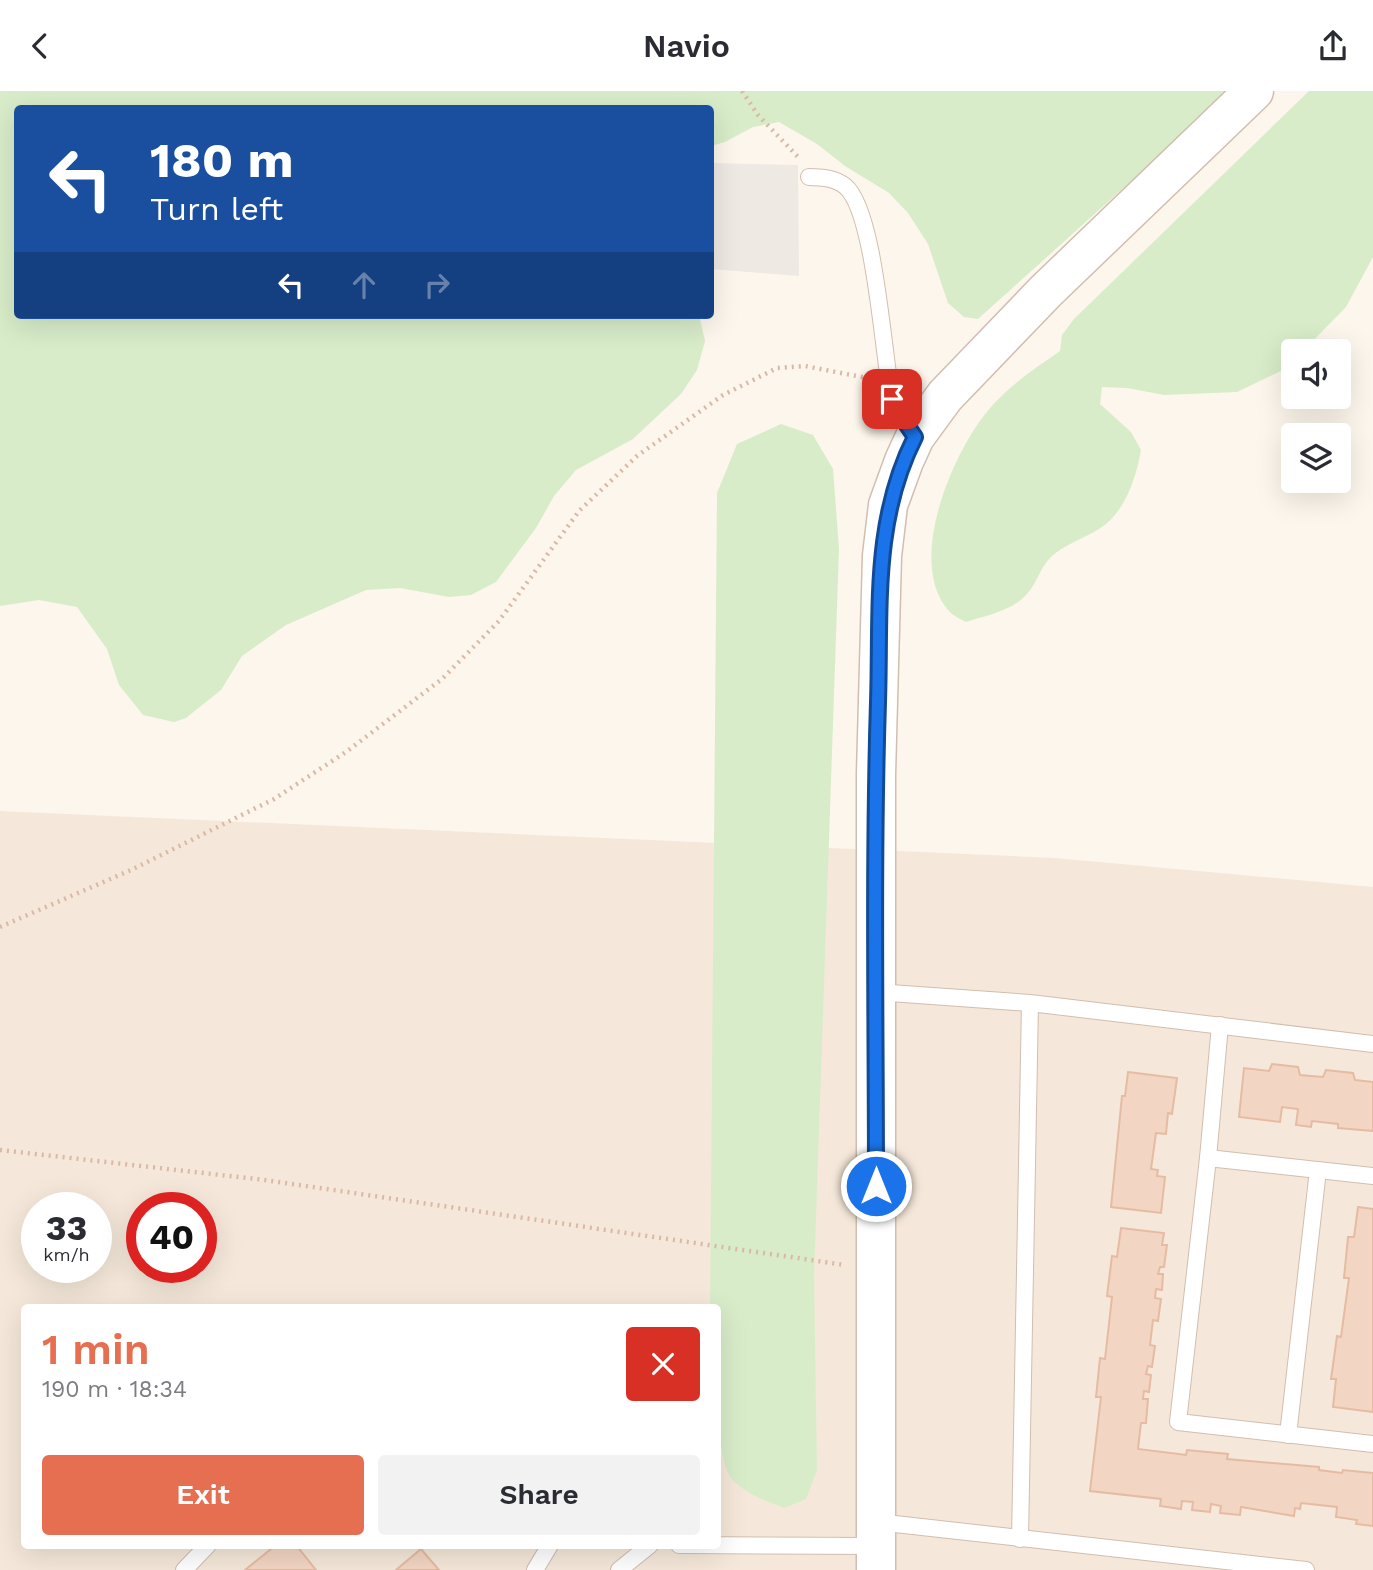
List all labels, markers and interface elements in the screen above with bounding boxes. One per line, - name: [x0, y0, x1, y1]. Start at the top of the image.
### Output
- icon: back: [21, 27, 59, 65]
- text: Navio: [643, 27, 730, 65]
- icon: share: [1314, 27, 1352, 65]
- text: 180 m: [150, 131, 294, 189]
- icon: left: [35, 133, 126, 224]
- text: Turn left: [150, 190, 283, 228]
- icon: left: [272, 266, 310, 304]
- icon: ahead: [345, 266, 383, 304]
- icon: right: [418, 266, 456, 304]
- map controls: [1281, 339, 1351, 493]
- button: sound: [1281, 339, 1351, 409]
- pin: [862, 369, 922, 429]
- icon: arrive: [873, 380, 911, 418]
- button: layers: [1281, 423, 1351, 493]
- position arrow: [839, 1149, 913, 1223]
- speed limit sign: 40: [126, 1192, 217, 1283]
- text: 33: [46, 1207, 87, 1249]
- text: km/h: [43, 1244, 90, 1265]
- text: 1 min: [42, 1325, 150, 1374]
- button: close: [626, 1327, 700, 1401]
- text: 190 m · 18:34: [42, 1376, 187, 1403]
- button: Exit: [42, 1455, 364, 1535]
- button: Share: [378, 1455, 700, 1535]

